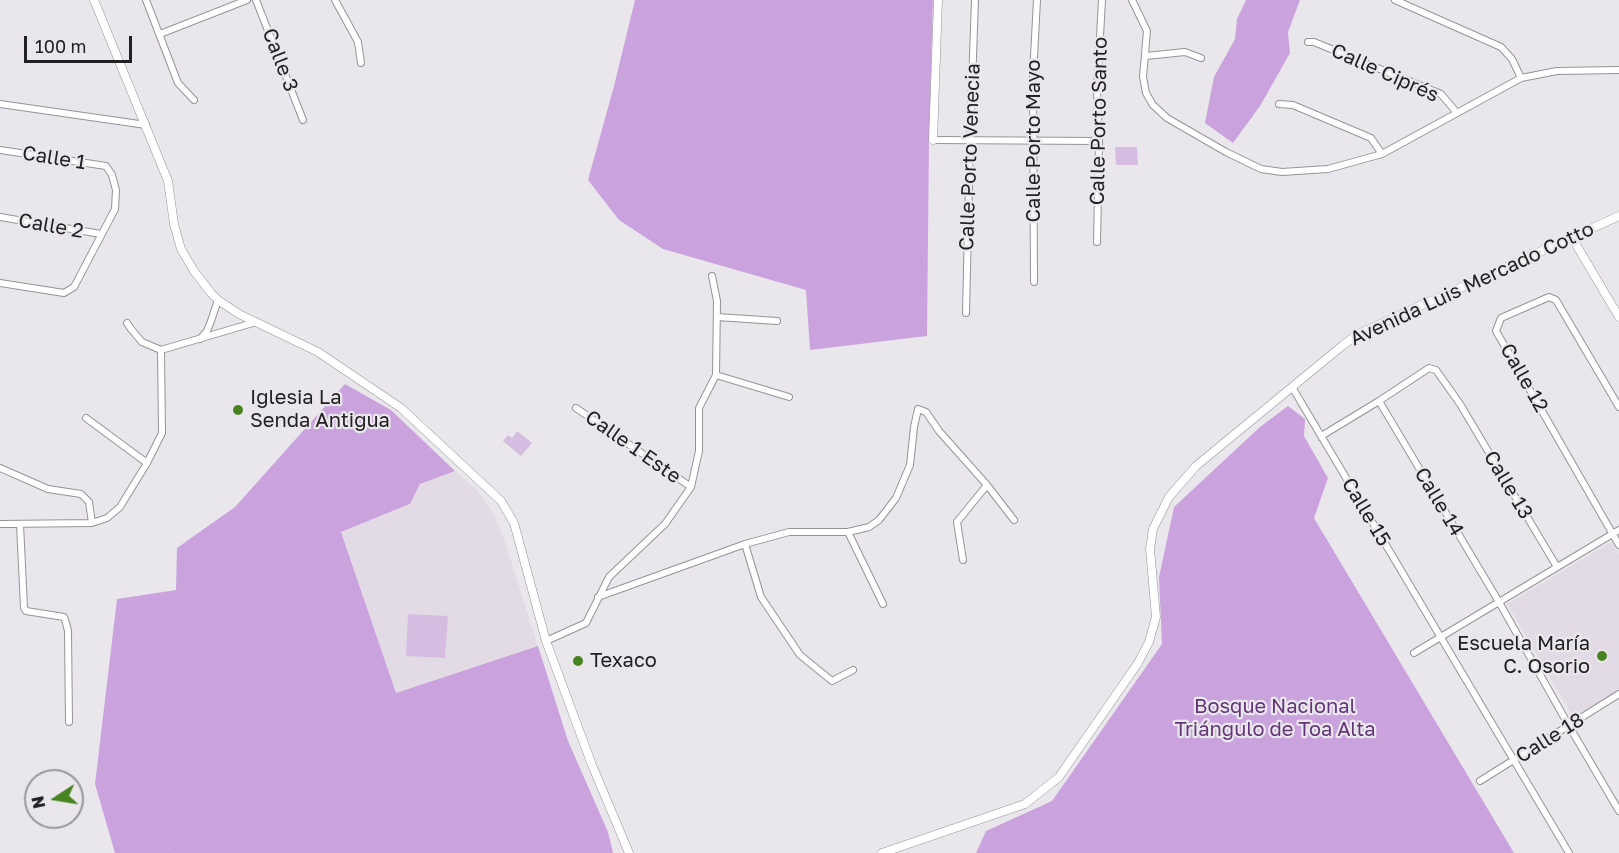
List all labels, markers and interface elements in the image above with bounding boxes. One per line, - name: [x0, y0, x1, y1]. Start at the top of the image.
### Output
- scale bar: [27, 24, 135, 62]
- street label: Calle 3: [257, 25, 303, 95]
- text: 100 m: [35, 35, 86, 57]
- street label: Calle Porto Santo: [1086, 37, 1112, 205]
- street label: Calle Ciprés: [1328, 39, 1442, 107]
- street label: Calle Porto Mayo: [1022, 59, 1046, 223]
- street label: Calle Porto Venecia: [955, 63, 985, 251]
- street label: Calle 1: [21, 141, 87, 175]
- street label: Calle 2: [17, 208, 85, 244]
- street label: Avenida Luis Mercado Cotto: [1346, 217, 1598, 351]
- street label: Calle 12: [1495, 339, 1553, 417]
- place label: Iglesia La Senda Antigua: [250, 386, 390, 433]
- marker: Iglesia La Senda Antigua: [231, 403, 245, 417]
- street label: Calle 1 Este: [581, 405, 685, 489]
- street label: Calle 13: [1478, 446, 1538, 524]
- street label: Calle 14: [1409, 463, 1469, 541]
- street label: Calle 15: [1336, 474, 1396, 550]
- place label: Escuela María C. Osorio: [1457, 632, 1590, 679]
- place label: Texaco: [590, 649, 657, 673]
- marker: Escuela María C. Osorio: [1595, 649, 1609, 663]
- marker: Texaco: [571, 654, 585, 668]
- park label: Bosque Nacional Triángulo de Toa Alta: [1174, 695, 1376, 742]
- street label: Calle 18: [1511, 708, 1589, 768]
- north arrow: [24, 769, 84, 829]
- text: N: [27, 794, 49, 810]

